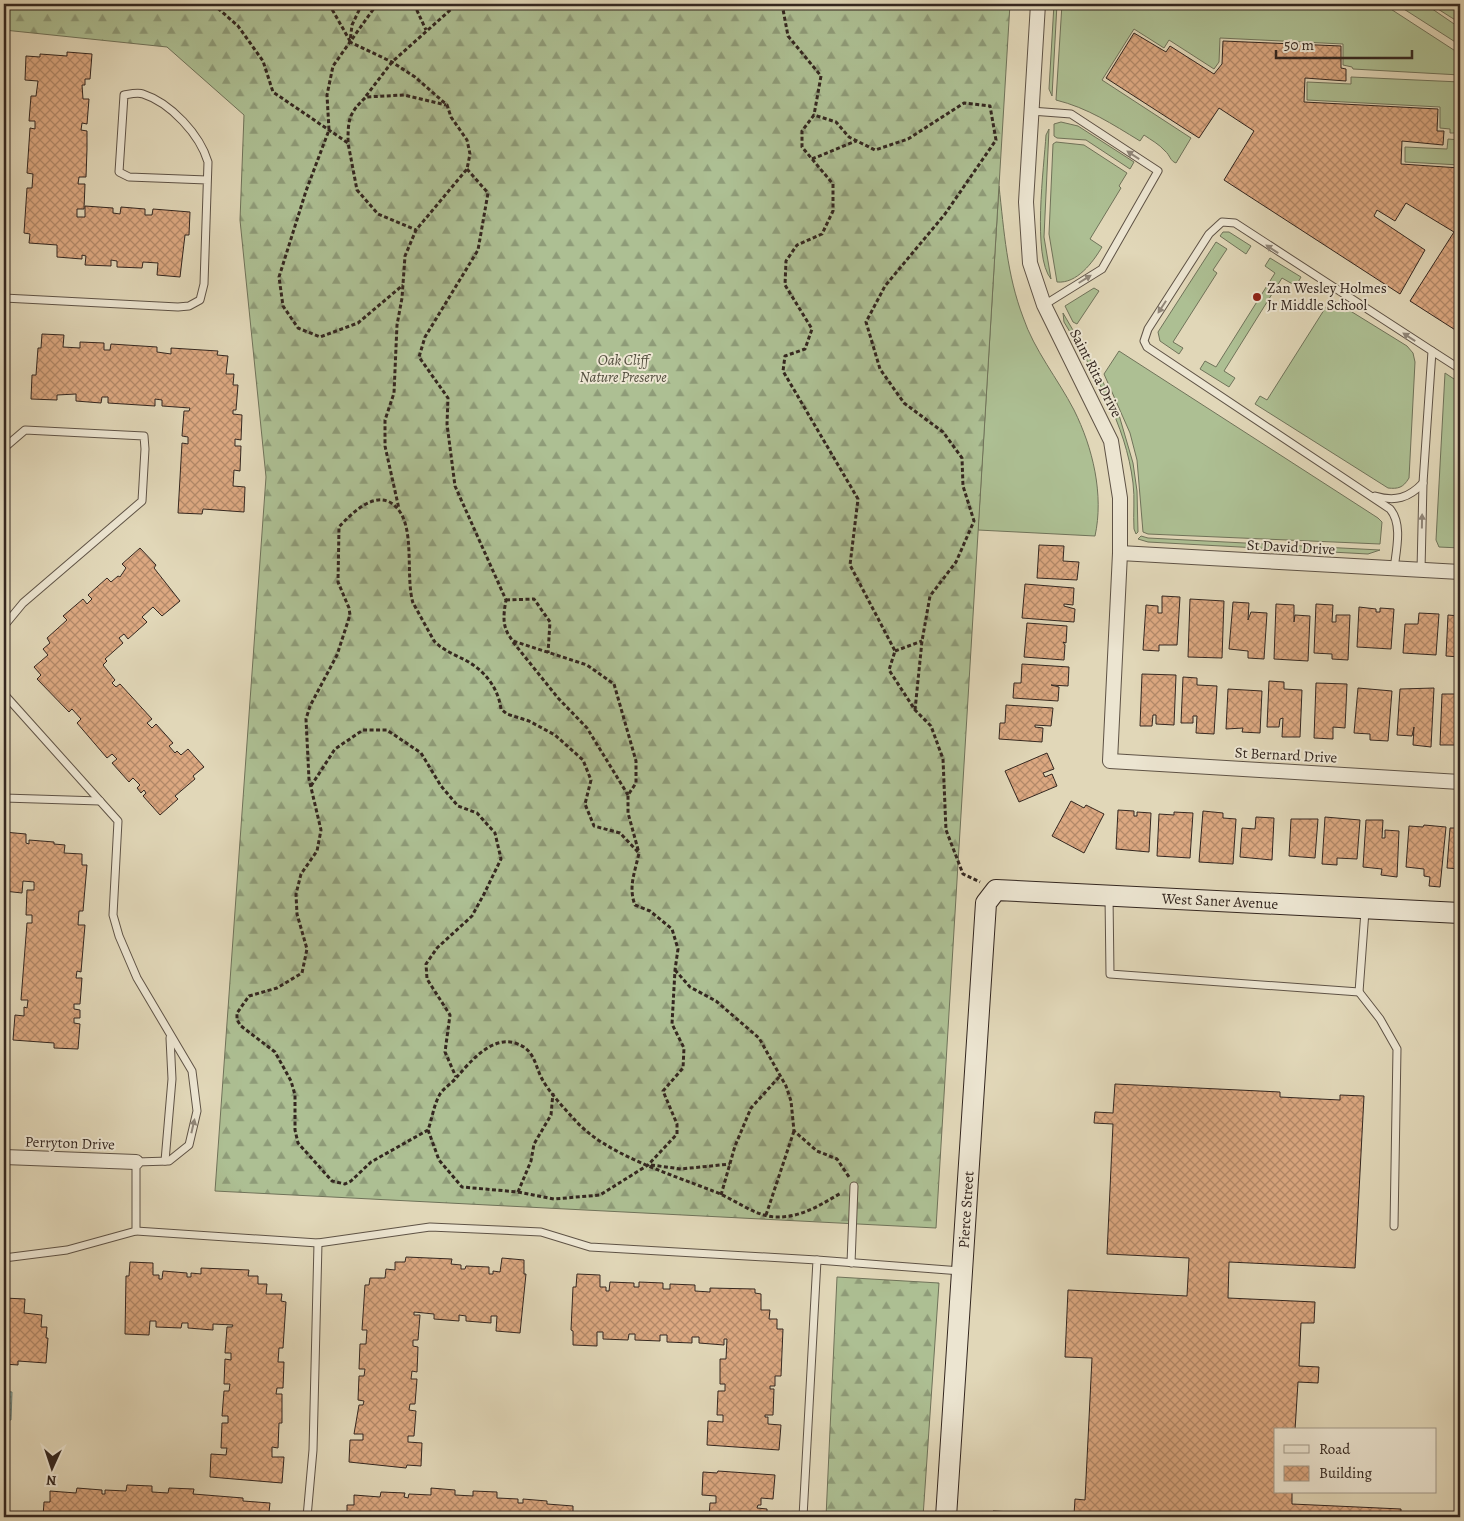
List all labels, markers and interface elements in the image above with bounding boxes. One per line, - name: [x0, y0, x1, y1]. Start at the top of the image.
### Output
- scale bar: [1276, 28, 1413, 60]
- text: 50 m: [1284, 35, 1314, 55]
- one-way arrow: [1127, 150, 1140, 159]
- one-way arrow: [1265, 244, 1279, 253]
- one-way arrow: [1079, 275, 1092, 284]
- place label: Zan Wesley Holmes Jr Middle School: [1267, 278, 1387, 315]
- marker: Zan Wesley Holmes Jr Middle School: [1251, 291, 1263, 303]
- one-way arrow: [1157, 300, 1167, 313]
- street label: Saint Rita Drive: [1065, 325, 1127, 421]
- one-way arrow: [1402, 332, 1415, 341]
- park label: Oak Cliff Nature Preserve: [579, 350, 667, 387]
- one-way arrow: [1419, 513, 1427, 529]
- street label: St David Drive: [1246, 535, 1336, 559]
- street label: St Bernard Drive: [1234, 742, 1338, 768]
- street label: West Saner Avenue: [1160, 888, 1279, 914]
- one-way arrow: [189, 1118, 197, 1134]
- street label: Perryton Drive: [25, 1131, 116, 1155]
- street label: Pierce Street: [954, 1170, 979, 1249]
- legend: [1274, 1428, 1436, 1494]
- text: Road: [1319, 1439, 1351, 1459]
- north arrow: [28, 1444, 78, 1494]
- text: Building: [1319, 1463, 1372, 1483]
- text: N: [46, 1471, 57, 1490]

